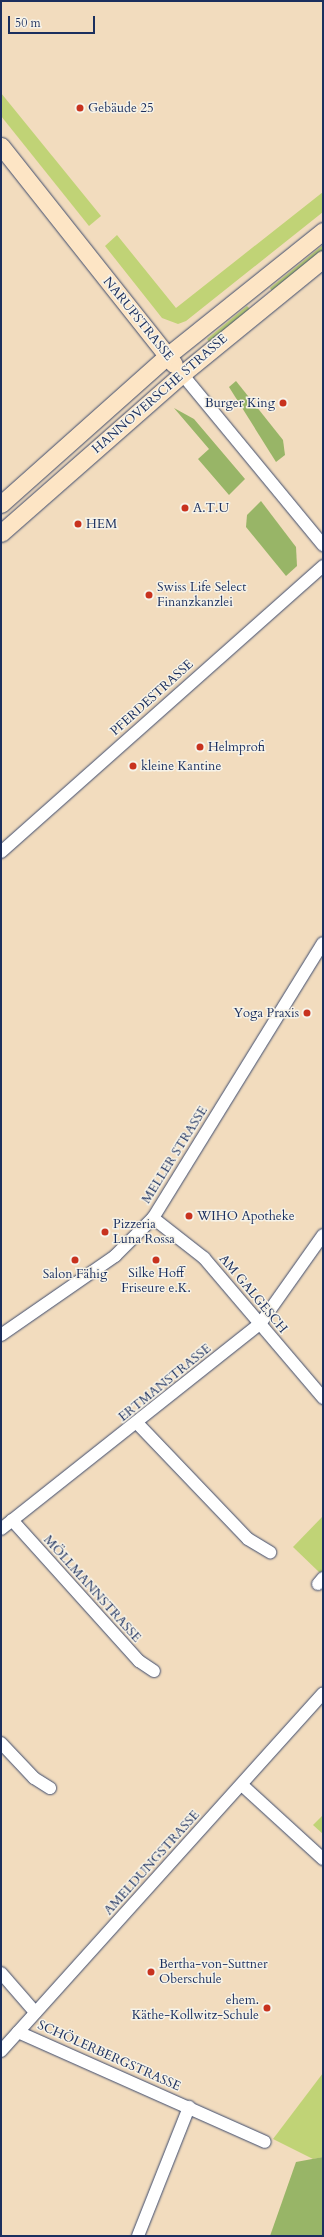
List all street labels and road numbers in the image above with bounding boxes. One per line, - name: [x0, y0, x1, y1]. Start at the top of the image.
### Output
- street label: NARUPSTRASSE: [100, 274, 176, 364]
- street label: HANNOVERSCHE STRASSE: [89, 331, 231, 457]
- street label: PFERDESTRASSE: [107, 657, 197, 739]
- street label: MELLER STRASSE: [139, 1103, 211, 1207]
- street label: AM GALGESCH: [216, 1251, 290, 1337]
- street label: ERTMANSTRASSE: [116, 1341, 214, 1425]
- street label: MÖLLMANNSTRASSE: [40, 1532, 144, 1646]
- street label: AMELDUNGSTRASSE: [101, 1808, 203, 1918]
- street label: SCHÖLERBERGSTRASSE: [35, 2017, 183, 2095]

